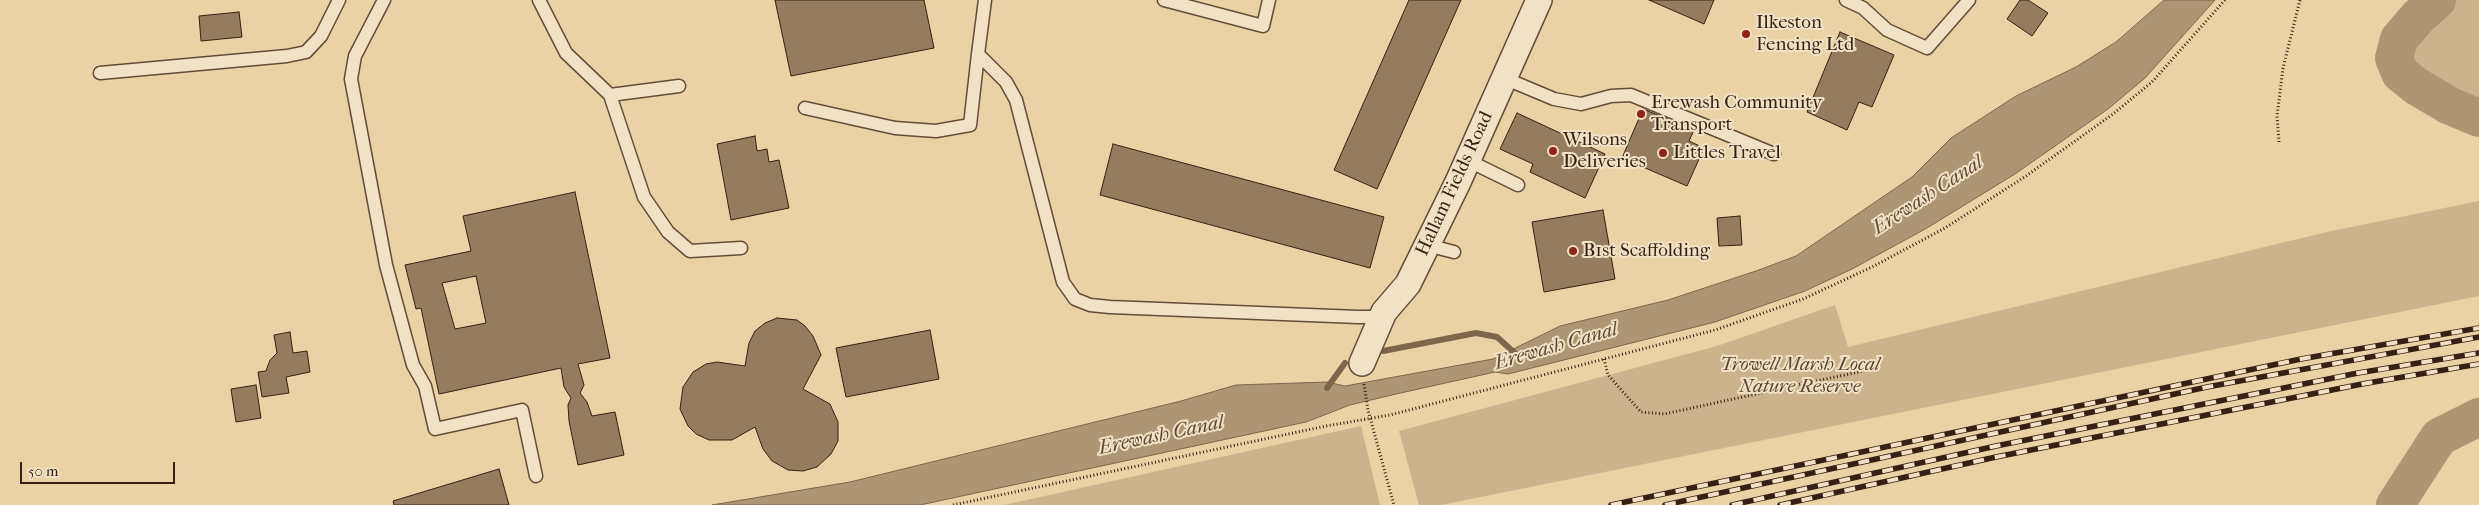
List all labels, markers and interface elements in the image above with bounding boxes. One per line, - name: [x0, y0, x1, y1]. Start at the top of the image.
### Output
- place label: Ilkeston Fencing Ltd: [1756, 12, 1854, 56]
- marker: Ilkeston Fencing Ltd: [1740, 28, 1752, 40]
- place label: Erewash Community Transport: [1651, 92, 1822, 136]
- street label: Hallam Fields Road: [1412, 108, 1498, 260]
- marker: Erewash Community Transport: [1635, 108, 1647, 120]
- place label: Wilsons Deliveries: [1563, 129, 1646, 173]
- place label: Littles Travel: [1673, 142, 1781, 164]
- marker: Wilsons Deliveries: [1547, 145, 1559, 157]
- marker: Littles Travel: [1657, 147, 1669, 159]
- water label: Erewash Canal: [1868, 151, 1988, 241]
- place label: B1st Scaffolding: [1583, 240, 1710, 262]
- marker: B1st Scaffolding: [1567, 245, 1579, 257]
- water label: Erewash Canal: [1492, 318, 1620, 376]
- park label: Trowell Marsh Local Nature Reserve: [1720, 354, 1880, 398]
- water label: Erewash Canal: [1097, 411, 1225, 461]
- scale bar: [22, 452, 178, 484]
- text: 50 m: [28, 462, 58, 480]

